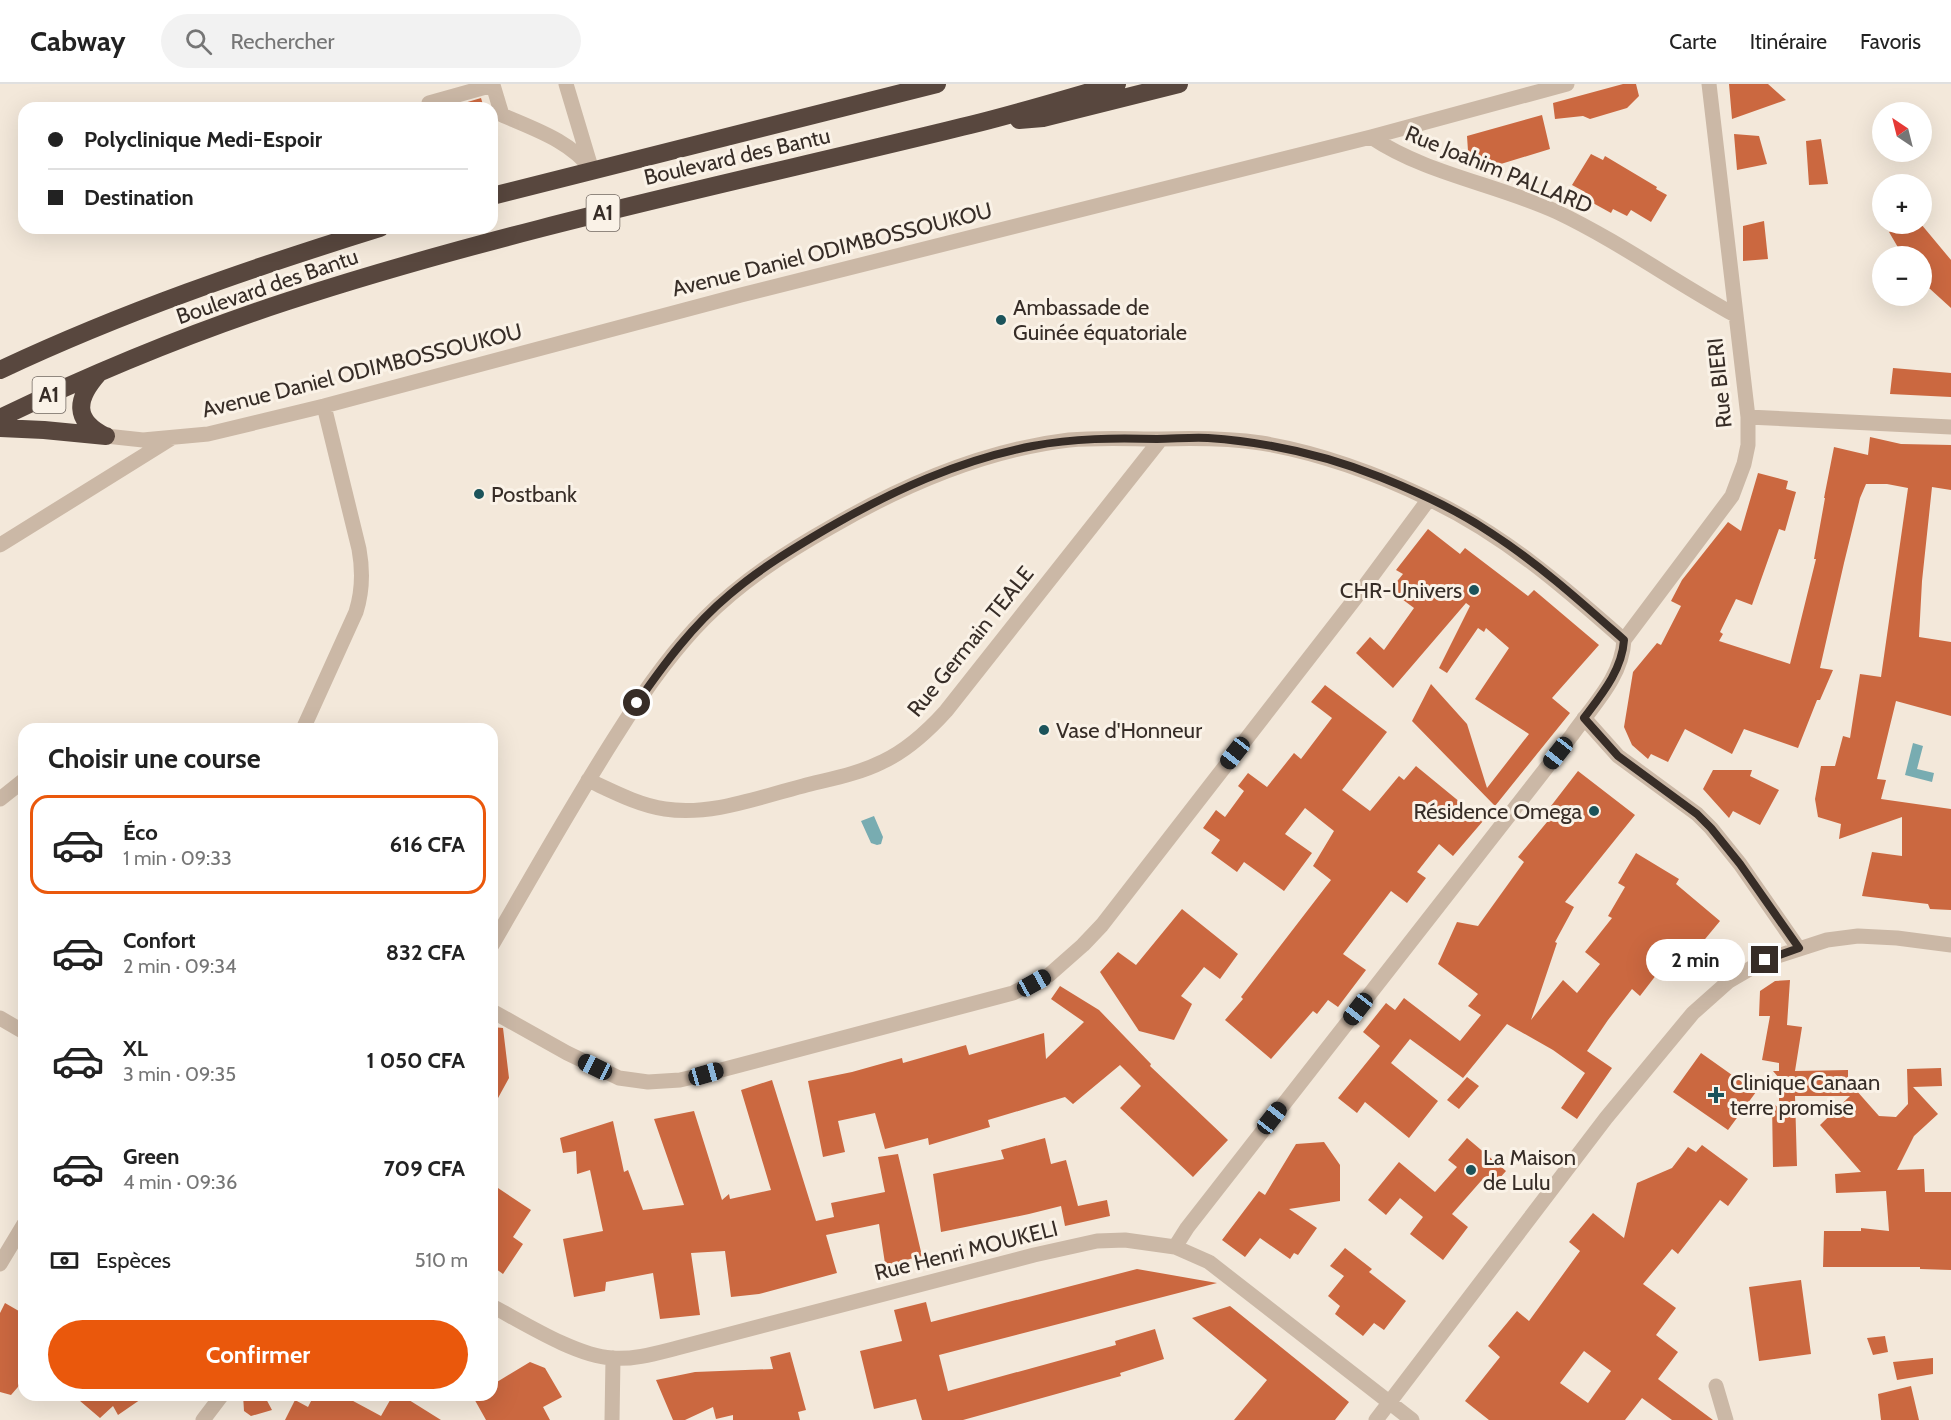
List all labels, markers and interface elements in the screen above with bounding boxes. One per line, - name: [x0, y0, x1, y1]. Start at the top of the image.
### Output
- search box: [161, 14, 581, 68]
- text: Cabway: [30, 24, 125, 58]
- icon: search: [182, 25, 215, 58]
- text: Rechercher: [230, 28, 335, 55]
- text: Carte: [1669, 29, 1717, 54]
- text: Itinéraire: [1750, 29, 1827, 54]
- text: Favoris: [1860, 29, 1921, 54]
- north arrow: [1872, 102, 1932, 162]
- map controls: [1872, 102, 1932, 306]
- street label: Rue Joahim PALLARD: [1401, 120, 1596, 219]
- street label: Boulevard des Bantu: [641, 122, 833, 191]
- text: Polyclinique Medi-Espoir: [84, 126, 322, 153]
- button: +: [1872, 174, 1932, 234]
- text: Destination: [84, 184, 194, 211]
- road number: A1: [586, 195, 620, 231]
- street label: Avenue Daniel ODIMBOSSOUKOU: [669, 197, 995, 302]
- street label: Boulevard des Bantu: [173, 243, 362, 330]
- button: −: [1872, 246, 1932, 306]
- place label: Ambassade de Guinée équatoriale: [1013, 294, 1187, 346]
- marker: Ambassade de Guinée équatoriale: [994, 313, 1008, 327]
- street label: Avenue Daniel ODIMBOSSOUKOU: [199, 318, 525, 423]
- street label: Rue BIERI: [1701, 337, 1738, 429]
- road number: A1: [32, 377, 66, 413]
- place label: Postbank: [491, 481, 577, 508]
- marker: Postbank: [472, 487, 486, 501]
- street label: Rue Germain TEALE: [901, 561, 1039, 722]
- place label: CHR-Univers: [1340, 577, 1462, 604]
- marker: CHR-Univers: [1467, 583, 1481, 597]
- route start: [623, 689, 650, 716]
- place label: Vase d'Honneur: [1056, 717, 1202, 744]
- marker: Vase d'Honneur: [1037, 723, 1051, 737]
- car: [1217, 733, 1253, 773]
- car: [1540, 733, 1576, 773]
- text: Choisir une course: [48, 742, 261, 775]
- place label: Résidence Omega: [1413, 798, 1582, 825]
- marker: Résidence Omega: [1587, 804, 1601, 818]
- icon: car: [51, 818, 105, 872]
- text: Éco: [123, 819, 158, 846]
- text: 616 CFA: [390, 831, 465, 858]
- text: 1 min · 09:33: [123, 846, 232, 870]
- icon: car: [51, 926, 105, 980]
- text: Confort: [123, 927, 196, 954]
- text: 832 CFA: [386, 939, 465, 966]
- callout: 2 min: [1645, 939, 1744, 981]
- route end: [1751, 946, 1778, 973]
- text: 2 min: [1671, 948, 1720, 972]
- text: 2 min · 09:34: [123, 954, 237, 978]
- car: [1014, 966, 1054, 1000]
- car: [1340, 989, 1376, 1029]
- icon: car: [51, 1034, 105, 1088]
- text: XL: [123, 1035, 148, 1062]
- text: 1 050 CFA: [367, 1047, 465, 1074]
- car: [575, 1051, 615, 1083]
- car: [686, 1060, 726, 1088]
- text: 3 min · 09:35: [123, 1062, 236, 1086]
- place label: Clinique Canaan terre promise: [1730, 1069, 1880, 1121]
- marker: Clinique Canaan terre promise: [1707, 1086, 1725, 1104]
- car: [1254, 1098, 1290, 1138]
- icon: car: [51, 1142, 105, 1196]
- text: Green: [123, 1143, 179, 1170]
- place label: La Maison de Lulu: [1483, 1144, 1576, 1196]
- text: 709 CFA: [384, 1155, 465, 1182]
- marker: La Maison de Lulu: [1464, 1163, 1478, 1177]
- text: 4 min · 09:36: [123, 1170, 237, 1194]
- street label: Rue Henri MOUKELI: [872, 1215, 1061, 1286]
- icon: cash: [48, 1244, 81, 1277]
- text: Espèces: [96, 1247, 171, 1274]
- text: 510 m: [415, 1248, 468, 1272]
- button: Confirmer: [48, 1320, 468, 1389]

